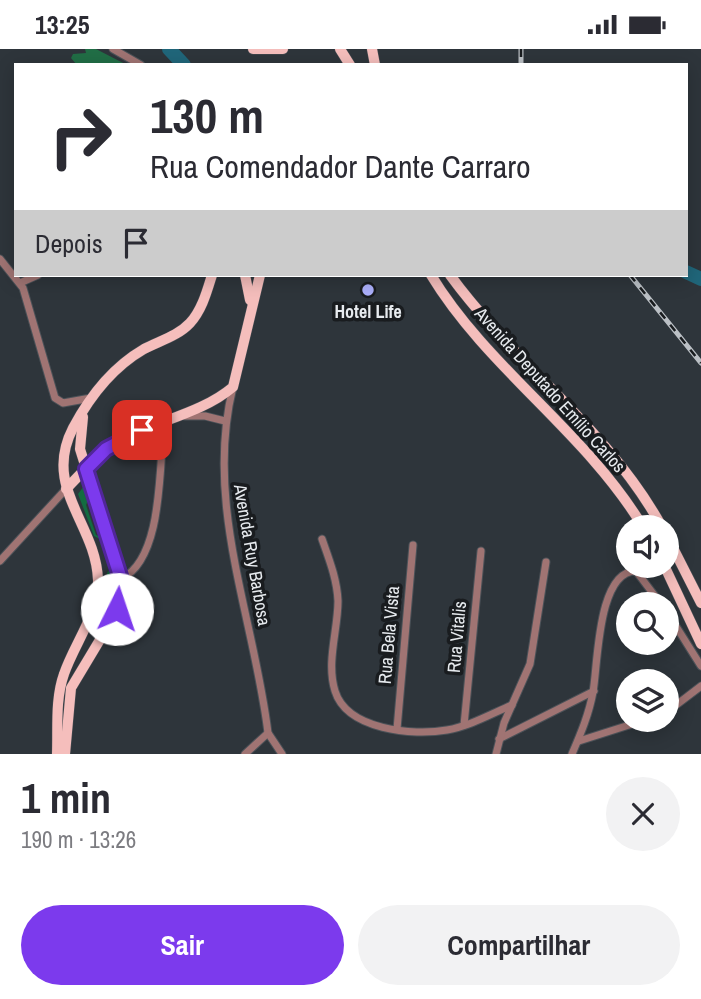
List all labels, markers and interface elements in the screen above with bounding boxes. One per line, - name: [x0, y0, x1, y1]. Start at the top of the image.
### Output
- text: 13:25: [35, 7, 90, 42]
- text: 130 m: [150, 82, 264, 148]
- icon: right: [35, 91, 126, 182]
- text: Rua Comendador Dante Carraro: [150, 145, 531, 188]
- icon: arrive: [117, 224, 155, 262]
- text: Depois: [35, 226, 103, 261]
- marker: Hotel Life: [360, 282, 376, 298]
- place label: Hotel Life: [334, 299, 402, 324]
- street label: Avenida Deputado Emílio Carlos: [469, 301, 631, 478]
- pin: [112, 400, 172, 460]
- icon: arrive: [123, 411, 161, 449]
- street label: Avenida Ruy Barbosa: [228, 481, 277, 628]
- map controls: [616, 515, 679, 732]
- button: sound: [616, 515, 679, 578]
- position arrow: [80, 572, 154, 646]
- street label: Rua Bela Vista: [372, 585, 405, 685]
- button: search: [616, 592, 679, 655]
- street label: Rua Vitalis: [441, 600, 472, 674]
- button: layers: [616, 669, 679, 732]
- text: 1 min: [21, 770, 111, 826]
- button: close: [606, 777, 680, 851]
- text: 190 m · 13:26: [21, 824, 136, 855]
- button: Sair: [21, 905, 344, 985]
- button: Compartilhar: [358, 905, 680, 985]

